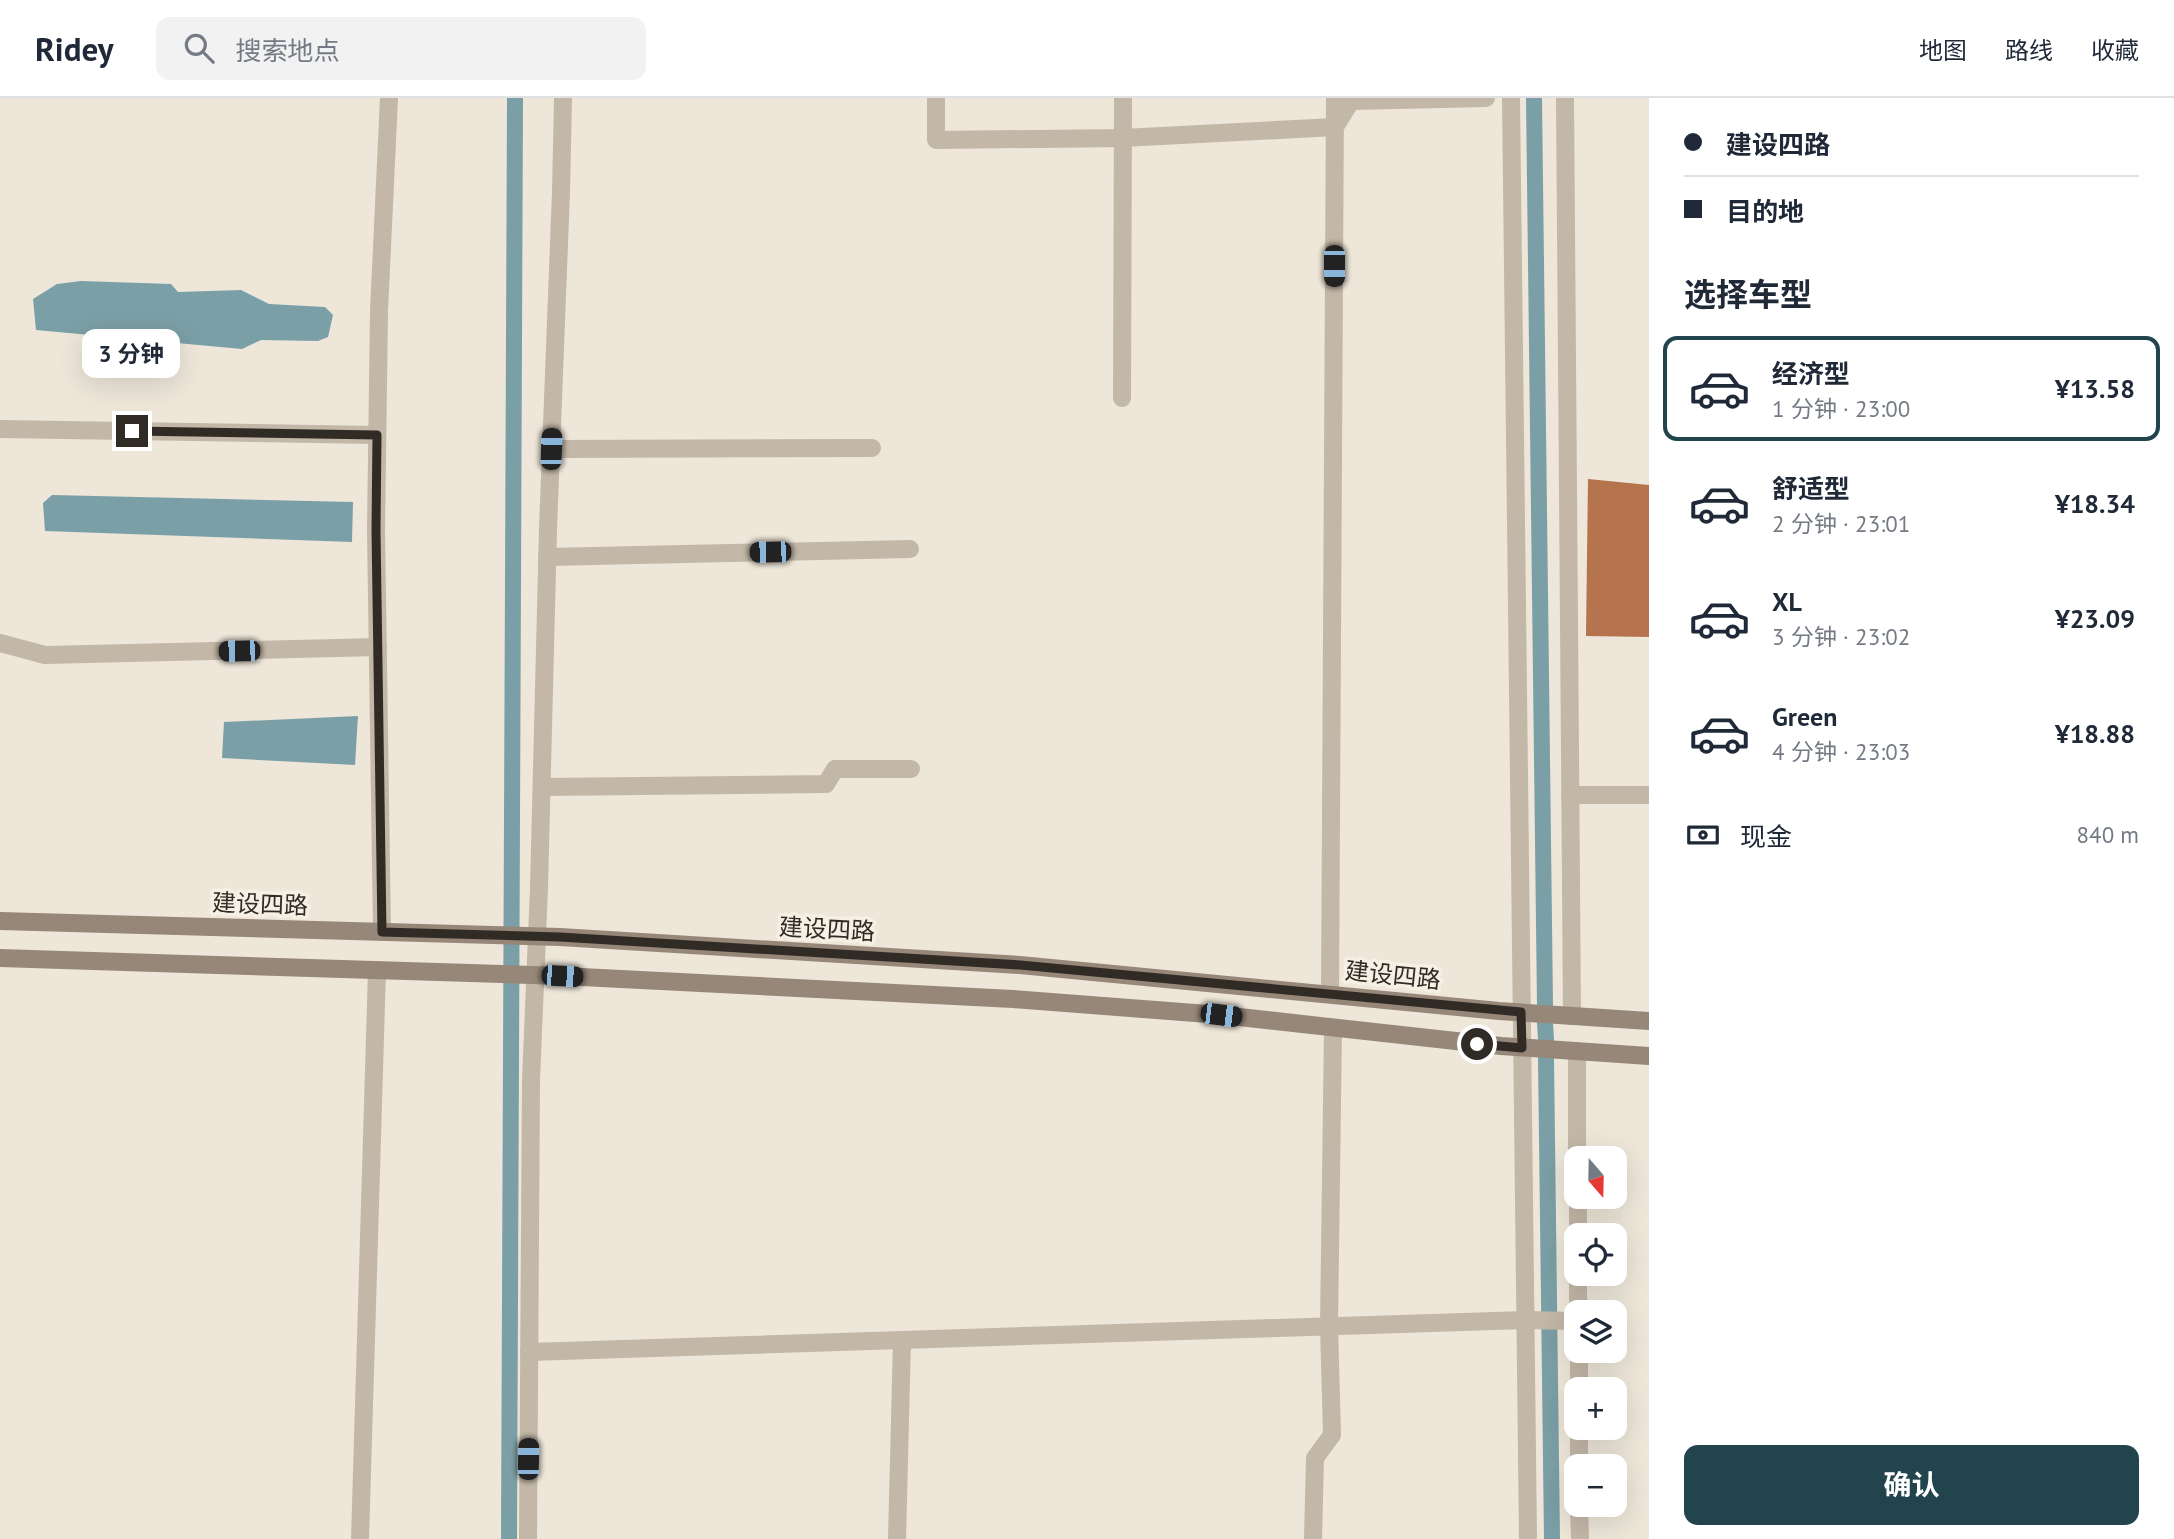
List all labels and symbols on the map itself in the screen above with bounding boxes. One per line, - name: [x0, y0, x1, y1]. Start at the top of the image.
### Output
- car: [1324, 245, 1345, 287]
- callout: 3 分钟: [83, 330, 181, 378]
- route end: [116, 415, 148, 447]
- car: [540, 428, 563, 470]
- car: [749, 541, 792, 563]
- car: [218, 640, 261, 662]
- street label: 建设四路: [211, 887, 309, 921]
- street label: 建设四路: [778, 911, 876, 947]
- street label: 建设四路: [1344, 955, 1442, 995]
- car: [541, 964, 584, 988]
- car: [1199, 1002, 1244, 1028]
- route start: [1461, 1028, 1493, 1060]
- north arrow: [1564, 1146, 1628, 1209]
- car: [518, 1438, 539, 1480]

